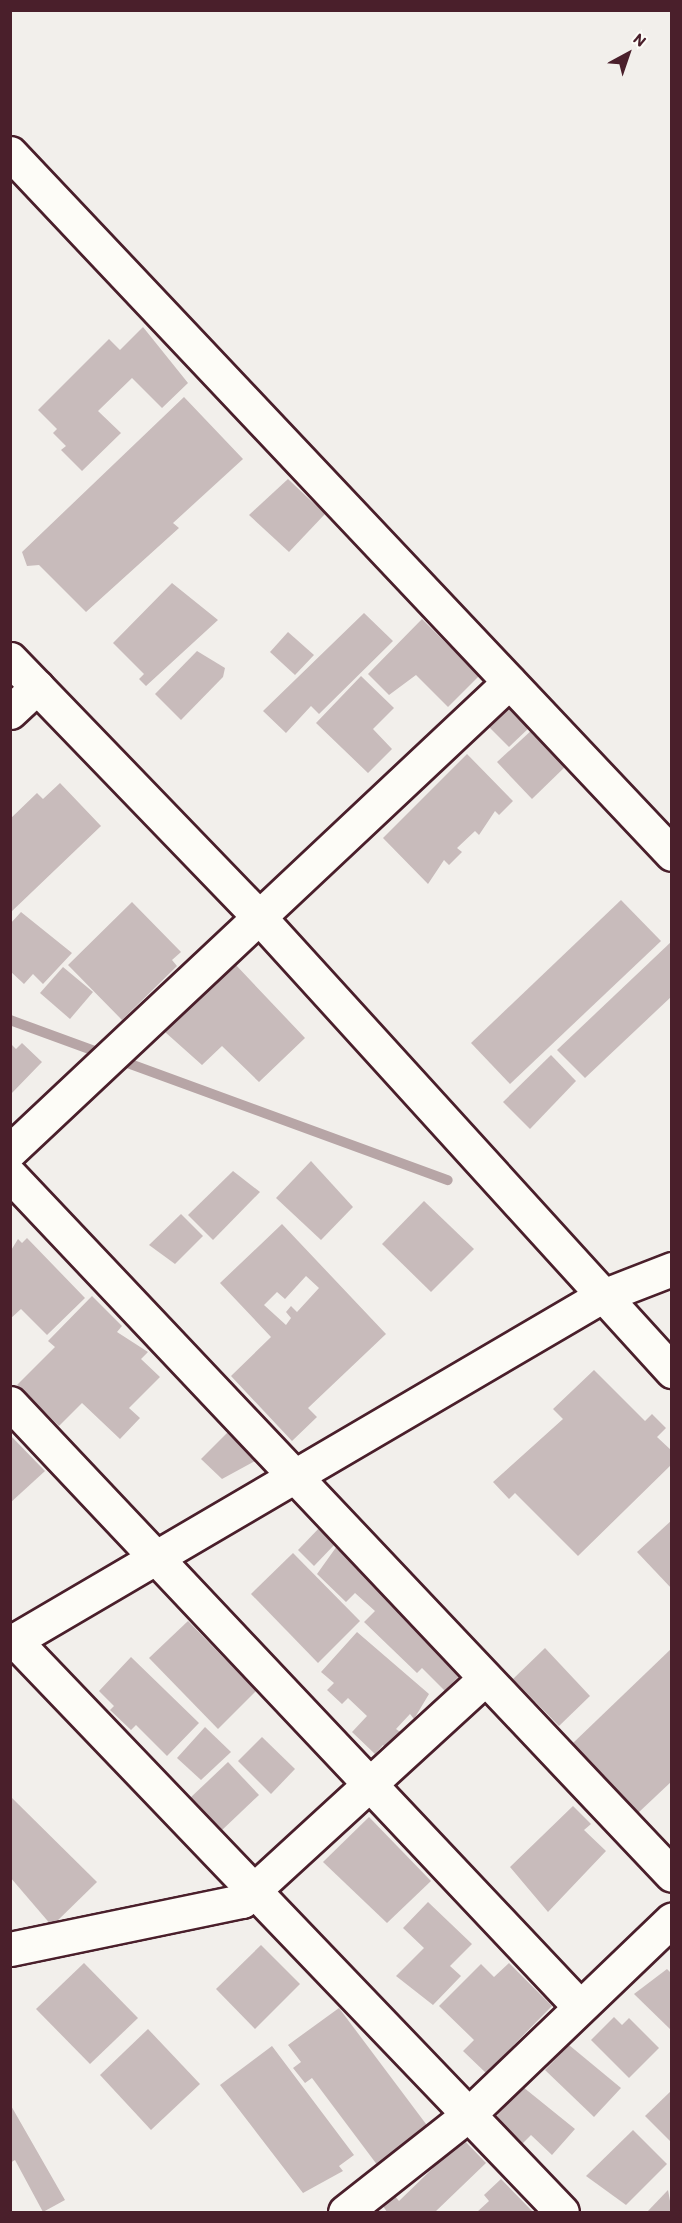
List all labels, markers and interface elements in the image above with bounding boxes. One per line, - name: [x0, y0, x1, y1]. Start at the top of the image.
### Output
- north arrow: [598, 24, 658, 84]
- text: N: [630, 29, 650, 51]

